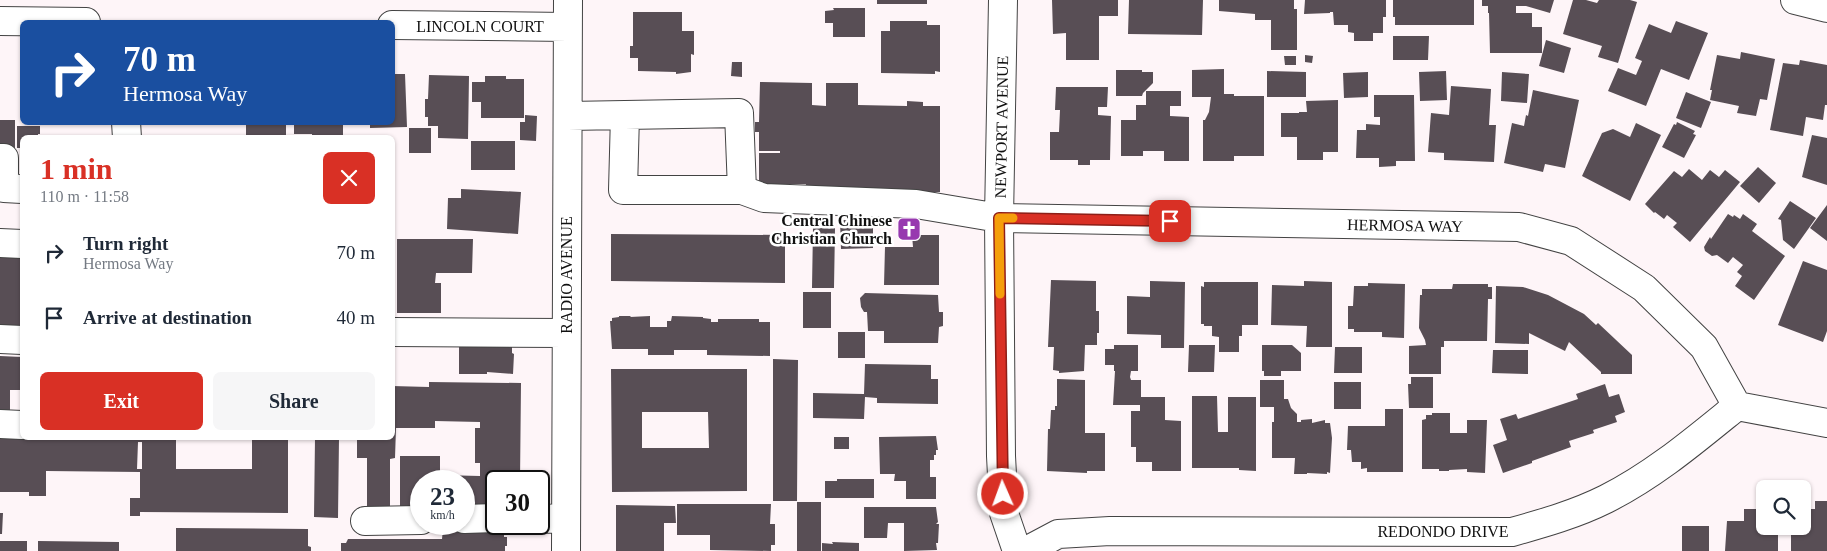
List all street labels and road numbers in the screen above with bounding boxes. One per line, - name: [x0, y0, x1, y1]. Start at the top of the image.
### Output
- street label: LINCOLN COURT: [416, 18, 544, 35]
- street label: NEWPORT AVENUE: [992, 55, 1011, 199]
- street label: RADIO AVENUE: [558, 216, 575, 334]
- street label: HERMOSA WAY: [1347, 216, 1464, 235]
- street label: REDONDO DRIVE: [1377, 523, 1509, 540]

